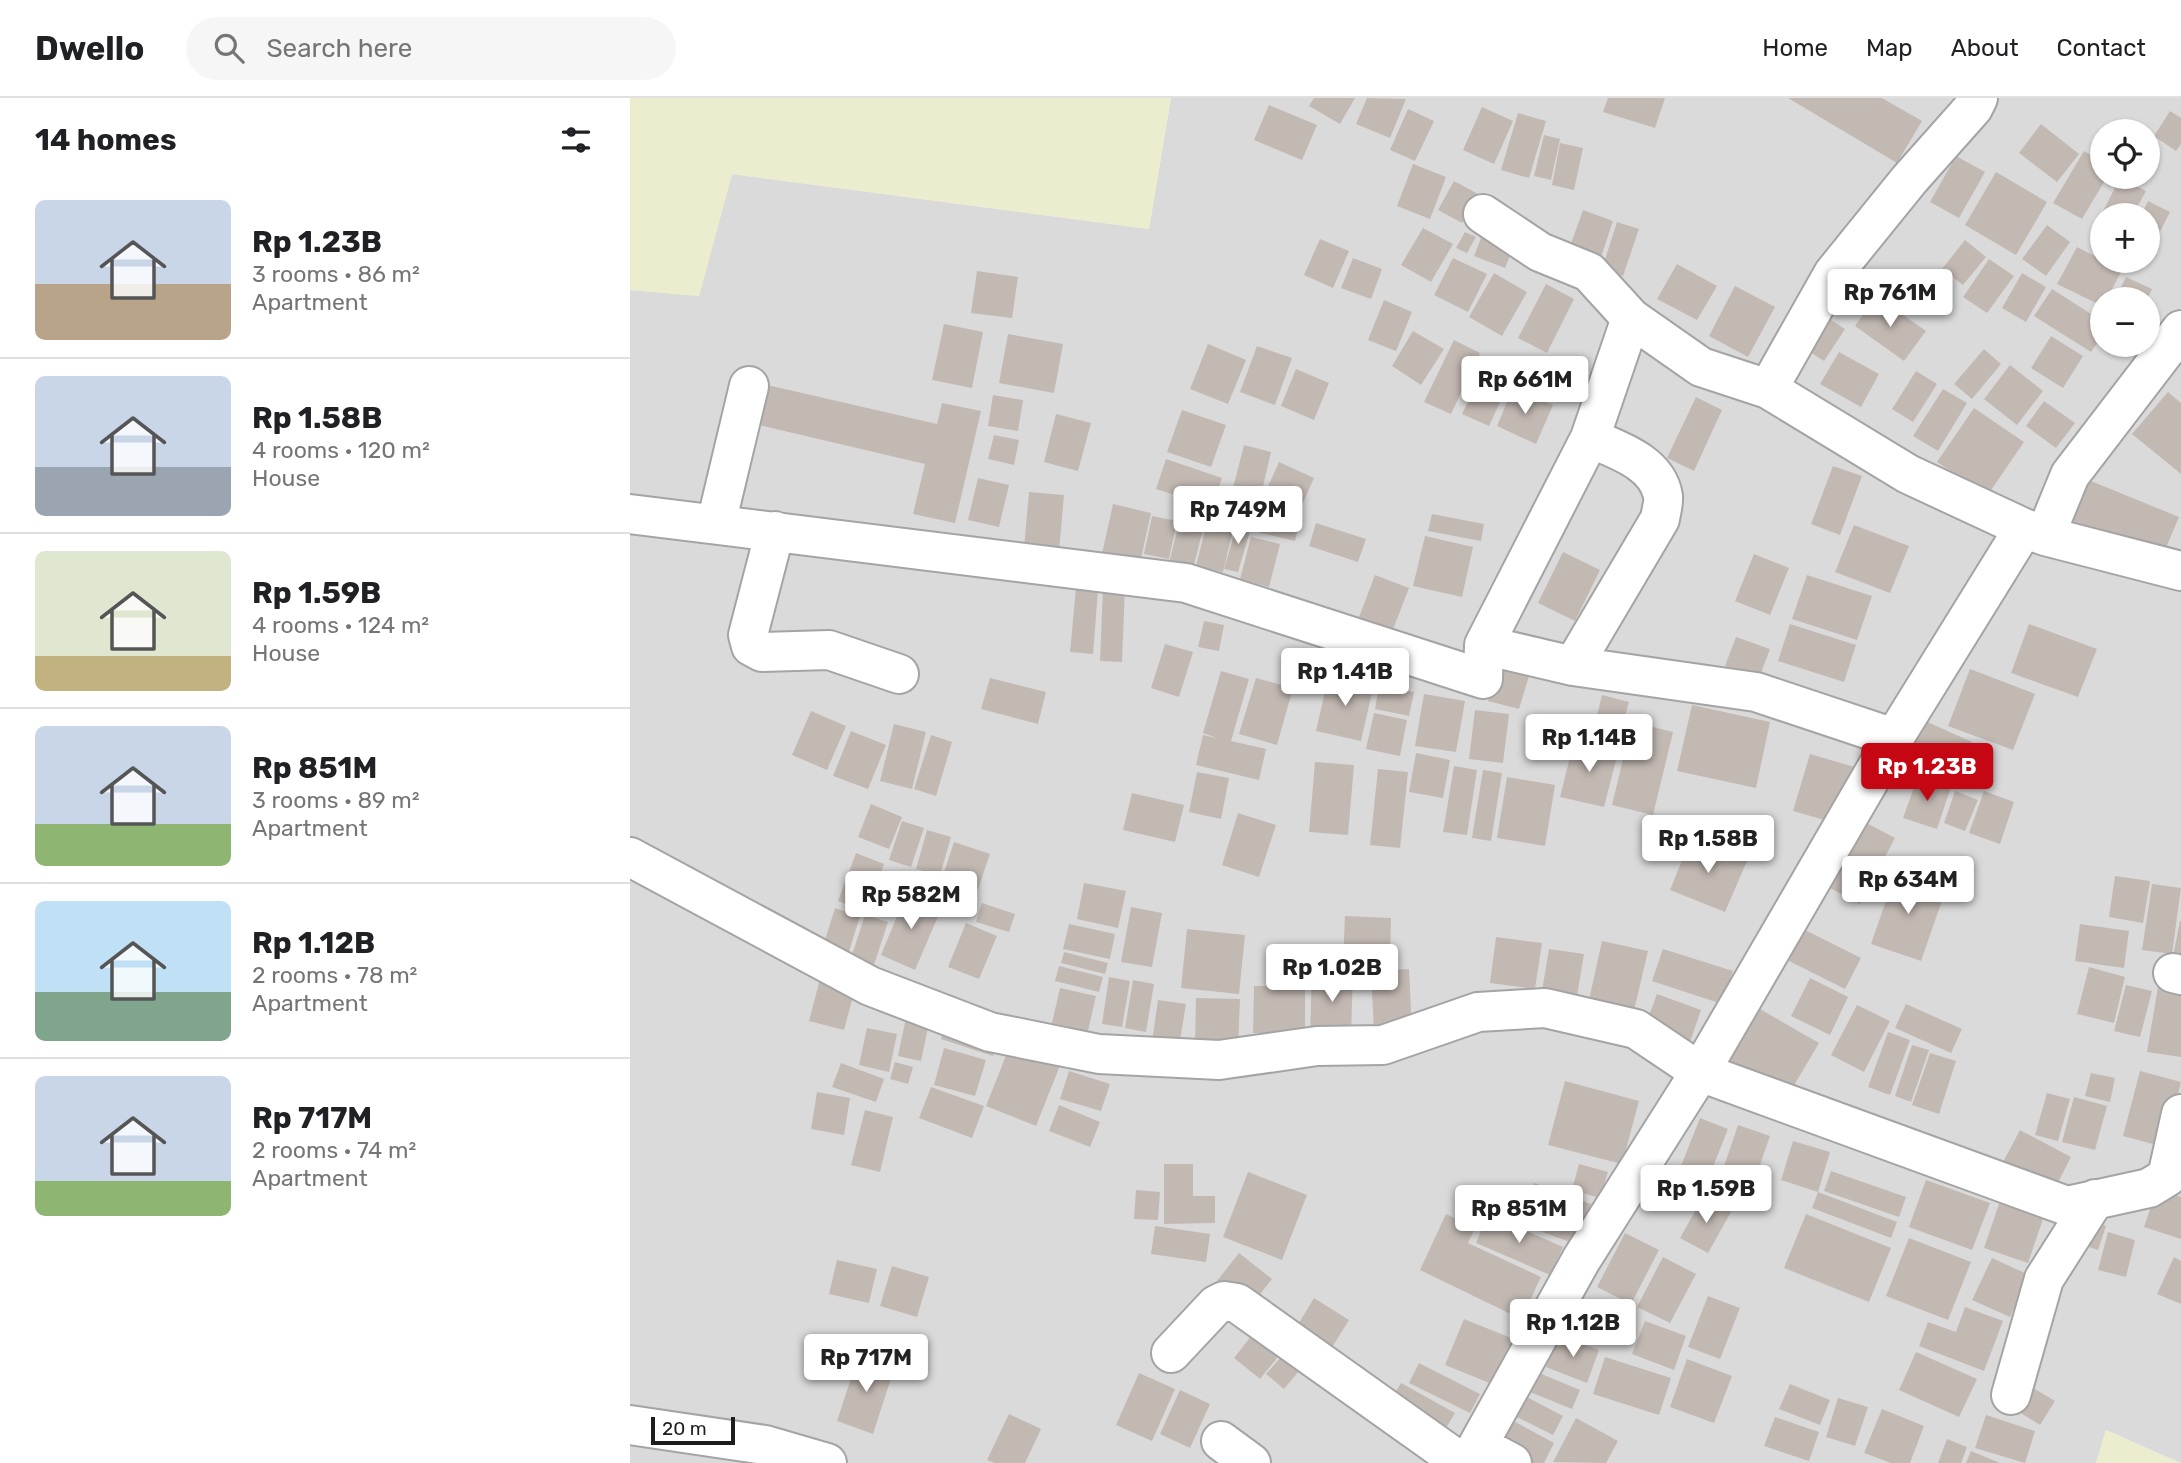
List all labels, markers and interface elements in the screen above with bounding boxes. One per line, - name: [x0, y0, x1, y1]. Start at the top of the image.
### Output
- search box: [186, 17, 676, 80]
- text: Dwello: [35, 29, 144, 68]
- icon: search: [210, 29, 248, 67]
- text: Search here: [266, 33, 412, 64]
- text: Home: [1762, 34, 1828, 62]
- text: Map: [1866, 34, 1913, 62]
- text: About: [1951, 34, 2019, 62]
- text: Contact: [2057, 34, 2146, 62]
- map controls: [2090, 119, 2160, 357]
- button: locate: [2090, 119, 2160, 189]
- icon: filters: [557, 121, 595, 159]
- text: 14 homes: [35, 122, 177, 158]
- button: +: [2090, 203, 2160, 273]
- text: Rp 1.23B: [252, 224, 382, 260]
- icon: home: [91, 228, 175, 312]
- text: 3 rooms · 86 m²: [252, 260, 420, 288]
- pin: Rp 761M: [1825, 270, 1955, 329]
- text: Rp 761M: [1844, 278, 1936, 306]
- button: −: [2090, 287, 2160, 357]
- text: Apartment: [252, 288, 368, 316]
- pin: Rp 661M: [1460, 356, 1590, 416]
- text: Rp 661M: [1477, 365, 1573, 393]
- text: Rp 1.58B: [252, 400, 382, 436]
- icon: home: [91, 404, 175, 488]
- text: 4 rooms · 120 m²: [252, 436, 430, 464]
- text: House: [252, 464, 320, 492]
- pin: Rp 749M: [1173, 486, 1303, 546]
- text: Rp 749M: [1189, 495, 1287, 523]
- text: Rp 1.59B: [252, 575, 381, 611]
- icon: home: [91, 579, 175, 663]
- text: 4 rooms · 124 m²: [252, 611, 429, 639]
- text: House: [252, 639, 320, 667]
- pin: Rp 1.41B: [1273, 648, 1417, 708]
- text: Rp 1.41B: [1297, 657, 1393, 685]
- pin: Rp 1.14B: [1517, 714, 1661, 774]
- text: Rp 1.14B: [1541, 723, 1637, 751]
- pin: Rp 1.23B: [1855, 744, 1999, 803]
- text: Rp 851M: [252, 750, 377, 786]
- text: Rp 1.23B: [1877, 752, 1977, 780]
- icon: home: [91, 754, 175, 838]
- text: 3 rooms · 89 m²: [252, 786, 420, 814]
- text: Apartment: [252, 814, 368, 842]
- pin: Rp 1.58B: [1636, 816, 1780, 875]
- text: Rp 1.58B: [1658, 824, 1758, 852]
- pin: Rp 634M: [1843, 856, 1973, 916]
- text: Rp 634M: [1858, 865, 1958, 893]
- pin: Rp 582M: [846, 872, 976, 931]
- text: Rp 582M: [861, 880, 961, 908]
- text: Rp 1.12B: [252, 925, 375, 961]
- icon: home: [91, 929, 175, 1013]
- pin: Rp 1.02B: [1260, 944, 1404, 1004]
- text: Rp 1.02B: [1282, 953, 1382, 981]
- text: 2 rooms · 78 m²: [252, 961, 417, 989]
- text: Apartment: [252, 989, 368, 1017]
- text: Rp 717M: [252, 1100, 372, 1136]
- icon: home: [91, 1104, 175, 1188]
- text: 2 rooms · 74 m²: [252, 1136, 416, 1164]
- text: Apartment: [252, 1164, 368, 1192]
- pin: Rp 1.59B: [1634, 1166, 1778, 1225]
- text: Rp 1.59B: [1656, 1174, 1756, 1202]
- pin: Rp 851M: [1454, 1186, 1584, 1245]
- text: Rp 851M: [1471, 1194, 1567, 1222]
- pin: Rp 1.12B: [1501, 1300, 1645, 1359]
- text: Rp 1.12B: [1526, 1308, 1620, 1336]
- pin: Rp 717M: [801, 1334, 931, 1394]
- text: Rp 717M: [820, 1343, 912, 1371]
- scale bar: [651, 1414, 735, 1446]
- text: 20 m: [662, 1417, 707, 1440]

